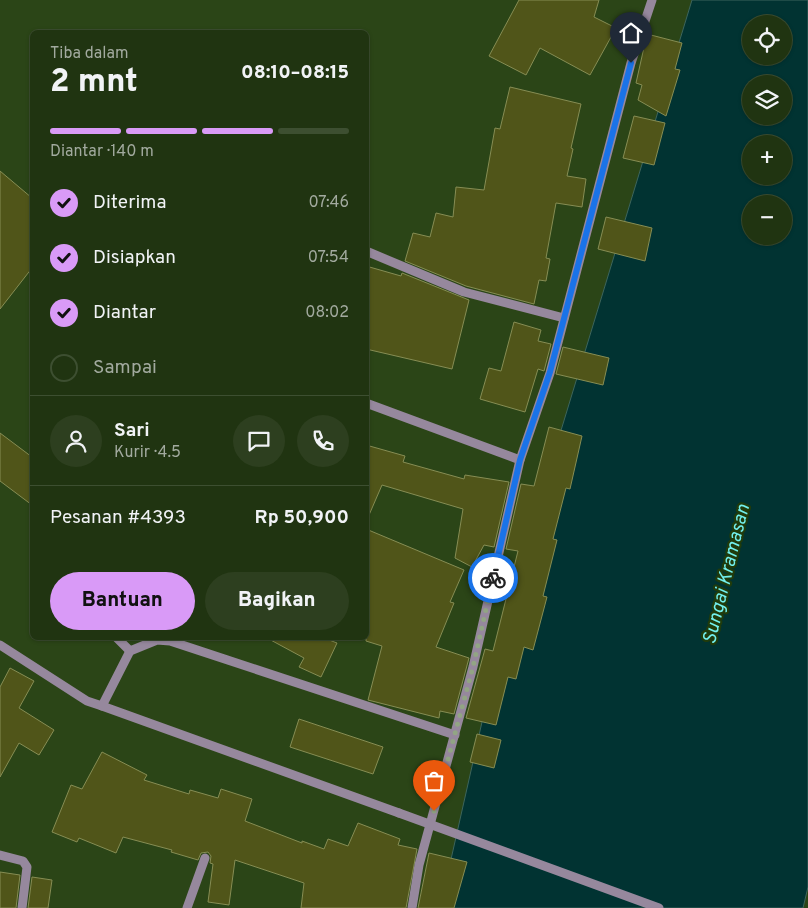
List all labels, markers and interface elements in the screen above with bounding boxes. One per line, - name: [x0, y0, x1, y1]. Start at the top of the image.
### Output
- pin: [610, 12, 652, 63]
- map controls: [742, 15, 792, 245]
- button: locate: [742, 15, 792, 65]
- icon: home: [617, 19, 645, 47]
- text: Tiba dalam: [50, 44, 129, 64]
- text: 08:10–08:15: [241, 61, 349, 85]
- text: 2 mnt: [50, 63, 138, 103]
- button: layers: [742, 75, 792, 125]
- button: +: [742, 135, 792, 185]
- text: Diantar · 140 m: [50, 142, 154, 162]
- icon: check: [50, 189, 78, 217]
- text: Diterima: [93, 191, 167, 215]
- text: 07:46: [308, 193, 349, 213]
- button: −: [742, 195, 792, 245]
- icon: check: [50, 244, 78, 272]
- text: Disiapkan: [93, 246, 176, 270]
- text: 07:54: [308, 248, 349, 268]
- icon: check: [50, 299, 78, 327]
- text: Diantar: [93, 301, 156, 325]
- text: 08:02: [305, 303, 349, 323]
- text: Sampai: [93, 356, 157, 380]
- button: person: [50, 415, 102, 467]
- button: chat: [233, 415, 285, 467]
- button: phone: [297, 415, 349, 467]
- text: Sari: [114, 419, 150, 443]
- text: Kurir · 4.5: [114, 443, 181, 463]
- water label: Sungai Kramasan: [698, 501, 756, 647]
- text: Pesanan #4393: [50, 506, 186, 530]
- text: Rp 50,900: [255, 506, 349, 530]
- courier: [468, 553, 518, 603]
- icon: bike: [479, 564, 507, 592]
- button: Bantuan: [50, 572, 195, 630]
- button: Bagikan: [205, 572, 349, 630]
- pin: [413, 760, 455, 811]
- icon: bag: [420, 767, 448, 795]

